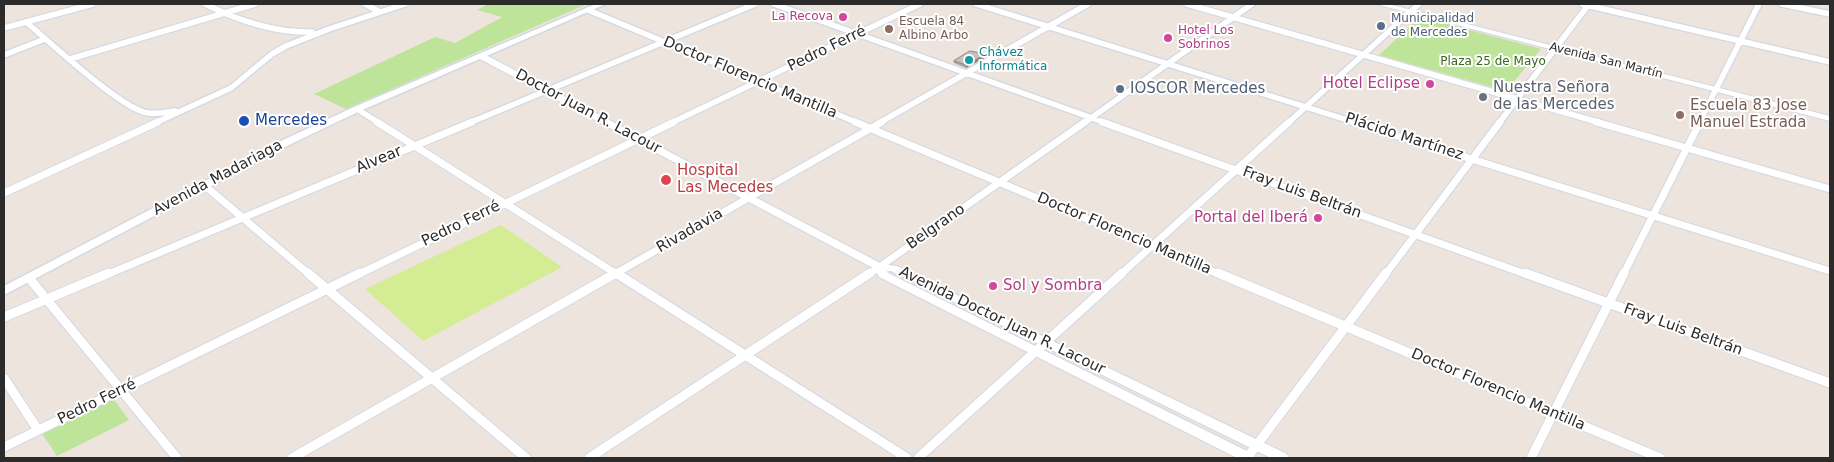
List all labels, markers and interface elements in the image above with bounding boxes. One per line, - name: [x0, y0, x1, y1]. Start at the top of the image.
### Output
- place label: La Recova: [772, 10, 833, 24]
- marker: La Recova: [837, 11, 849, 23]
- place label: Municipalidad de Mercedes: [1391, 12, 1474, 40]
- place label: Escuela 84 Albino Arbo: [899, 15, 968, 43]
- marker: Municipalidad de Mercedes: [1375, 20, 1387, 32]
- street label: Pedro Ferré: [785, 22, 869, 76]
- marker: Escuela 84 Albino Arbo: [883, 23, 895, 35]
- place label: Hotel Los Sobrinos: [1178, 24, 1234, 52]
- marker: Hotel Los Sobrinos: [1162, 32, 1174, 44]
- street label: Doctor Florencio Mantilla: [660, 33, 840, 123]
- street label: Avenida San Martín: [1548, 40, 1664, 82]
- place label: Chávez Informática: [979, 46, 1047, 74]
- marker: Chávez Informática: [963, 54, 975, 66]
- park label: Plaza 25 de Mayo: [1440, 55, 1546, 69]
- street label: Doctor Juan R. Lacour: [512, 66, 664, 158]
- place label: Hotel Eclipse: [1323, 75, 1420, 93]
- marker: Hotel Eclipse: [1424, 78, 1436, 90]
- place label: Nuestra Señora de las Mercedes: [1493, 79, 1615, 114]
- place label: IOSCOR Mercedes: [1130, 80, 1265, 98]
- marker: IOSCOR Mercedes: [1114, 83, 1126, 95]
- marker: Nuestra Señora de las Mercedes: [1477, 91, 1489, 103]
- place label: Escuela 83 Jose Manuel Estrada: [1690, 97, 1807, 132]
- street label: Plácido Martínez: [1343, 109, 1465, 165]
- marker: Escuela 83 Jose Manuel Estrada: [1674, 109, 1686, 121]
- place label: Mercedes: [255, 112, 327, 130]
- marker: Mercedes: [237, 114, 251, 128]
- street label: Avenida Madariaga: [150, 136, 286, 220]
- street label: Alvear: [353, 142, 405, 178]
- place label: Hospital Las Mecedes: [677, 162, 773, 197]
- street label: Fray Luis Beltrán: [1240, 163, 1364, 223]
- marker: Hospital Las Mecedes: [659, 173, 673, 187]
- street label: Doctor Florencio Mantilla: [1034, 189, 1214, 279]
- street label: Pedro Ferré: [419, 197, 503, 251]
- street label: Belgrano: [903, 200, 969, 254]
- street label: Rivadavia: [654, 205, 726, 257]
- place label: Portal del Iberá: [1194, 209, 1308, 227]
- marker: Portal del Iberá: [1312, 212, 1324, 224]
- street label: Avenida Doctor Juan R. Lacour: [896, 263, 1108, 379]
- place label: Sol y Sombra: [1003, 277, 1102, 295]
- marker: Sol y Sombra: [987, 280, 999, 292]
- street label: Fray Luis Beltrán: [1621, 300, 1745, 360]
- street label: Doctor Florencio Mantilla: [1408, 345, 1588, 435]
- street label: Pedro Ferré: [55, 375, 139, 429]

